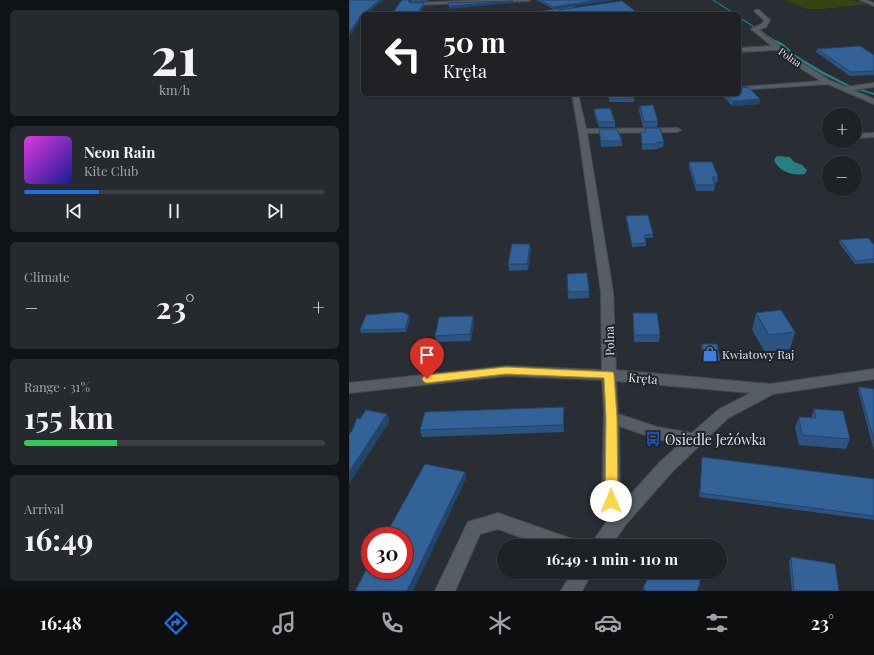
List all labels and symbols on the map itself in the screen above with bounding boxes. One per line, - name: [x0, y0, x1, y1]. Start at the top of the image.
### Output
- street label: Polna: [776, 44, 804, 70]
- street label: Polna: [601, 326, 617, 356]
- pin: [410, 338, 444, 379]
- shop icon: Kwiatowy Raj: [701, 345, 719, 363]
- place label: Kwiatowy Raj: [722, 346, 794, 362]
- street label: Kręta: [628, 369, 658, 387]
- bus stop icon: Osiedle Jeżówka: [644, 430, 662, 448]
- place label: Osiedle Jeżówka: [665, 430, 766, 449]
- position arrow: [590, 480, 632, 522]
- speed limit sign: 30: [361, 527, 413, 579]

